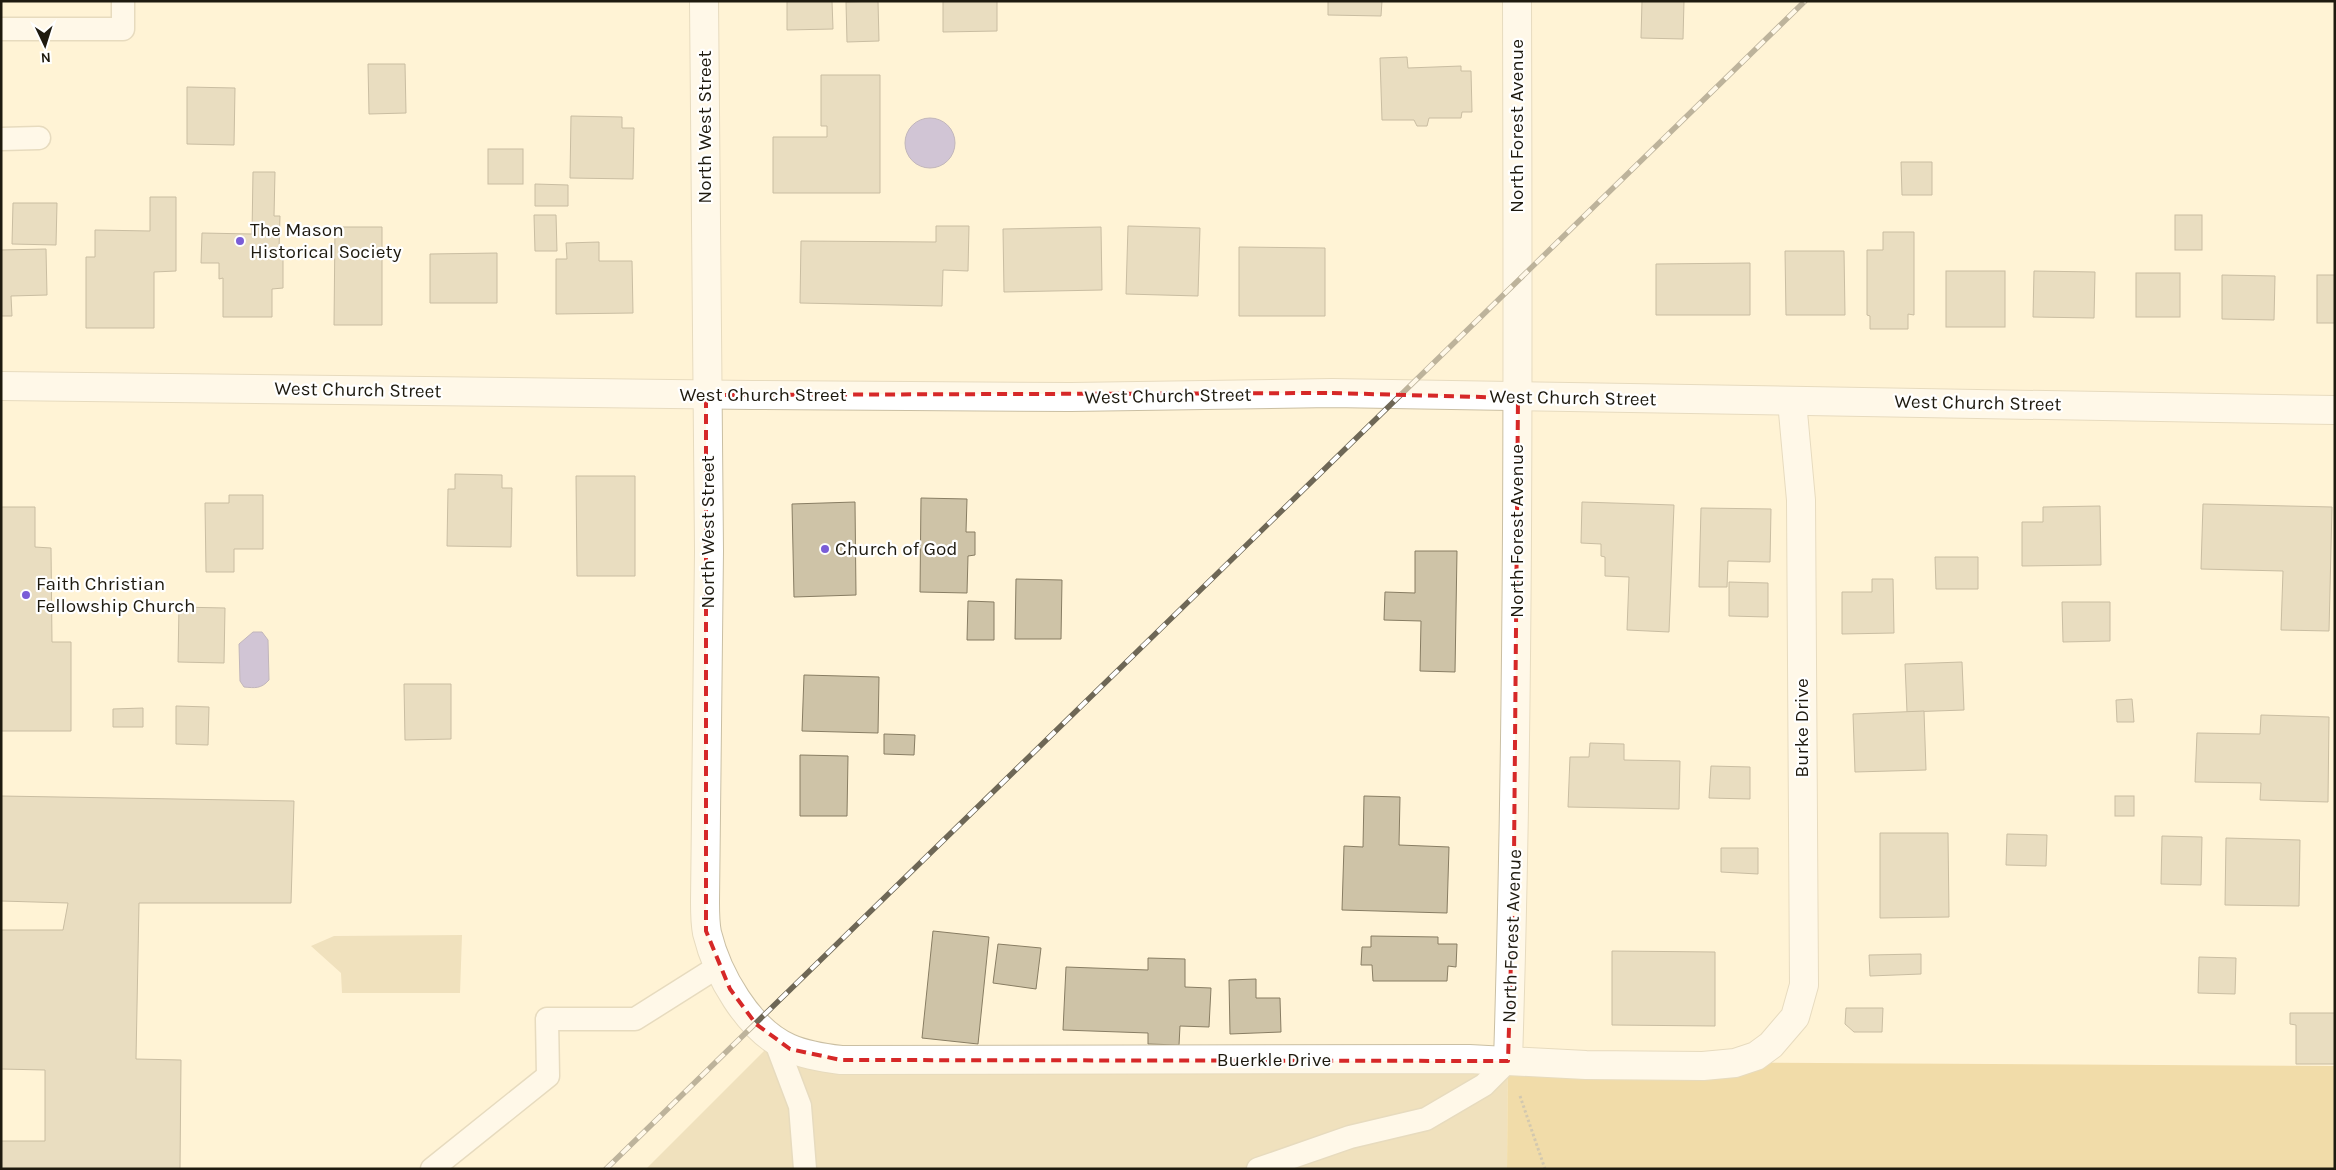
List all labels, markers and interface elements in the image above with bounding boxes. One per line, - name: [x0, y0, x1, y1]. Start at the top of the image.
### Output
- north arrow: [20, 20, 70, 70]
- street label: North Forest Avenue: [1506, 39, 1528, 213]
- text: N: [40, 49, 51, 66]
- street label: North West Street: [694, 50, 716, 204]
- place label: The Mason Historical Society: [250, 219, 402, 263]
- marker: The Mason Historical Society: [234, 235, 246, 247]
- street label: West Church Street: [274, 378, 442, 402]
- street label: West Church Street: [679, 384, 847, 406]
- street label: West Church Street: [1084, 384, 1252, 408]
- street label: West Church Street: [1489, 386, 1657, 410]
- street label: West Church Street: [1894, 391, 2062, 415]
- street label: North Forest Avenue: [1506, 444, 1528, 618]
- street label: North West Street: [697, 455, 719, 609]
- place label: Church of God: [835, 538, 958, 560]
- marker: Church of God: [819, 543, 831, 555]
- place label: Faith Christian Fellowship Church: [36, 573, 195, 617]
- marker: Faith Christian Fellowship Church: [20, 589, 32, 601]
- street label: Burke Drive: [1791, 678, 1813, 778]
- street label: North Forest Avenue: [1498, 849, 1526, 1023]
- street label: Buerkle Drive: [1217, 1049, 1331, 1071]

